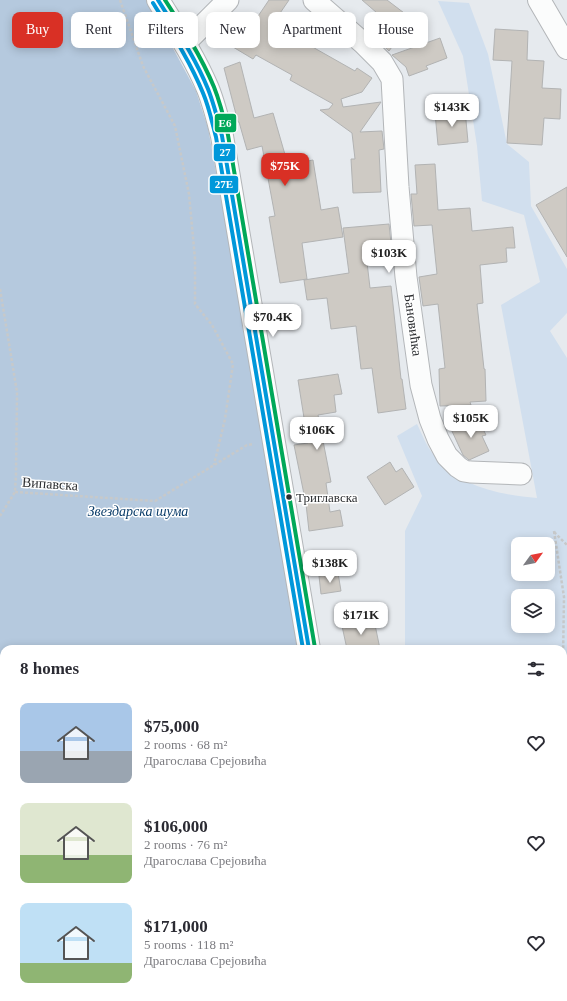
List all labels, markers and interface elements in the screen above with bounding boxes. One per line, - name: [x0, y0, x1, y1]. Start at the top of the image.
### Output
- chip: Buy: [12, 12, 63, 48]
- chip: Rent: [71, 12, 126, 48]
- chip: Filters: [134, 12, 198, 48]
- chip: New: [206, 12, 260, 48]
- chip: Apartment: [268, 12, 356, 48]
- chip: House: [364, 12, 428, 48]
- pin: $143K: [424, 94, 480, 128]
- text: $143K: [434, 99, 470, 114]
- line badge: E6: [214, 113, 237, 133]
- text: E6: [219, 117, 232, 129]
- line badge: 27: [213, 143, 236, 162]
- text: 27: [220, 146, 231, 158]
- pin: $75K: [261, 153, 309, 187]
- text: $75K: [270, 158, 300, 173]
- line badge: 27E: [209, 175, 239, 194]
- text: 27E: [215, 178, 233, 190]
- pin: $103K: [361, 240, 417, 274]
- text: $103K: [371, 245, 407, 260]
- street label: Бановићка: [401, 293, 425, 358]
- pin: $70.4K: [240, 304, 306, 338]
- text: $70.4K: [253, 309, 293, 324]
- pin: $105K: [443, 405, 499, 439]
- text: $105K: [453, 410, 489, 425]
- pin: $106K: [289, 417, 345, 451]
- text: $106K: [299, 422, 335, 437]
- street label: Випавска: [21, 475, 79, 493]
- place label: Триглавска: [296, 490, 358, 505]
- marker: Триглавска: [284, 492, 294, 502]
- park label: Звездарска шума: [88, 504, 188, 519]
- north arrow: [511, 537, 555, 581]
- map controls: [511, 537, 555, 633]
- pin: $138K: [302, 550, 358, 584]
- text: $138K: [312, 555, 348, 570]
- button: layers: [511, 589, 555, 633]
- pin: $171K: [333, 602, 389, 636]
- text: $171K: [343, 607, 379, 622]
- icon: filters: [525, 658, 547, 680]
- text: 8 homes: [20, 659, 79, 678]
- text: $75,000: [144, 717, 199, 736]
- icon: home: [52, 719, 100, 767]
- icon: heart: [525, 732, 547, 754]
- text: 2 rooms · 68 m²: [144, 737, 227, 752]
- text: Драгослава Срејовића: [144, 753, 266, 768]
- text: $106,000: [144, 817, 208, 836]
- icon: home: [52, 819, 100, 867]
- icon: heart: [525, 832, 547, 854]
- text: 2 rooms · 76 m²: [144, 837, 227, 852]
- text: Драгослава Срејовића: [144, 853, 266, 868]
- text: $171,000: [144, 917, 208, 936]
- icon: home: [52, 919, 100, 967]
- icon: heart: [525, 932, 547, 954]
- text: 5 rooms · 118 m²: [144, 937, 233, 952]
- text: Драгослава Срејовића: [144, 953, 266, 968]

